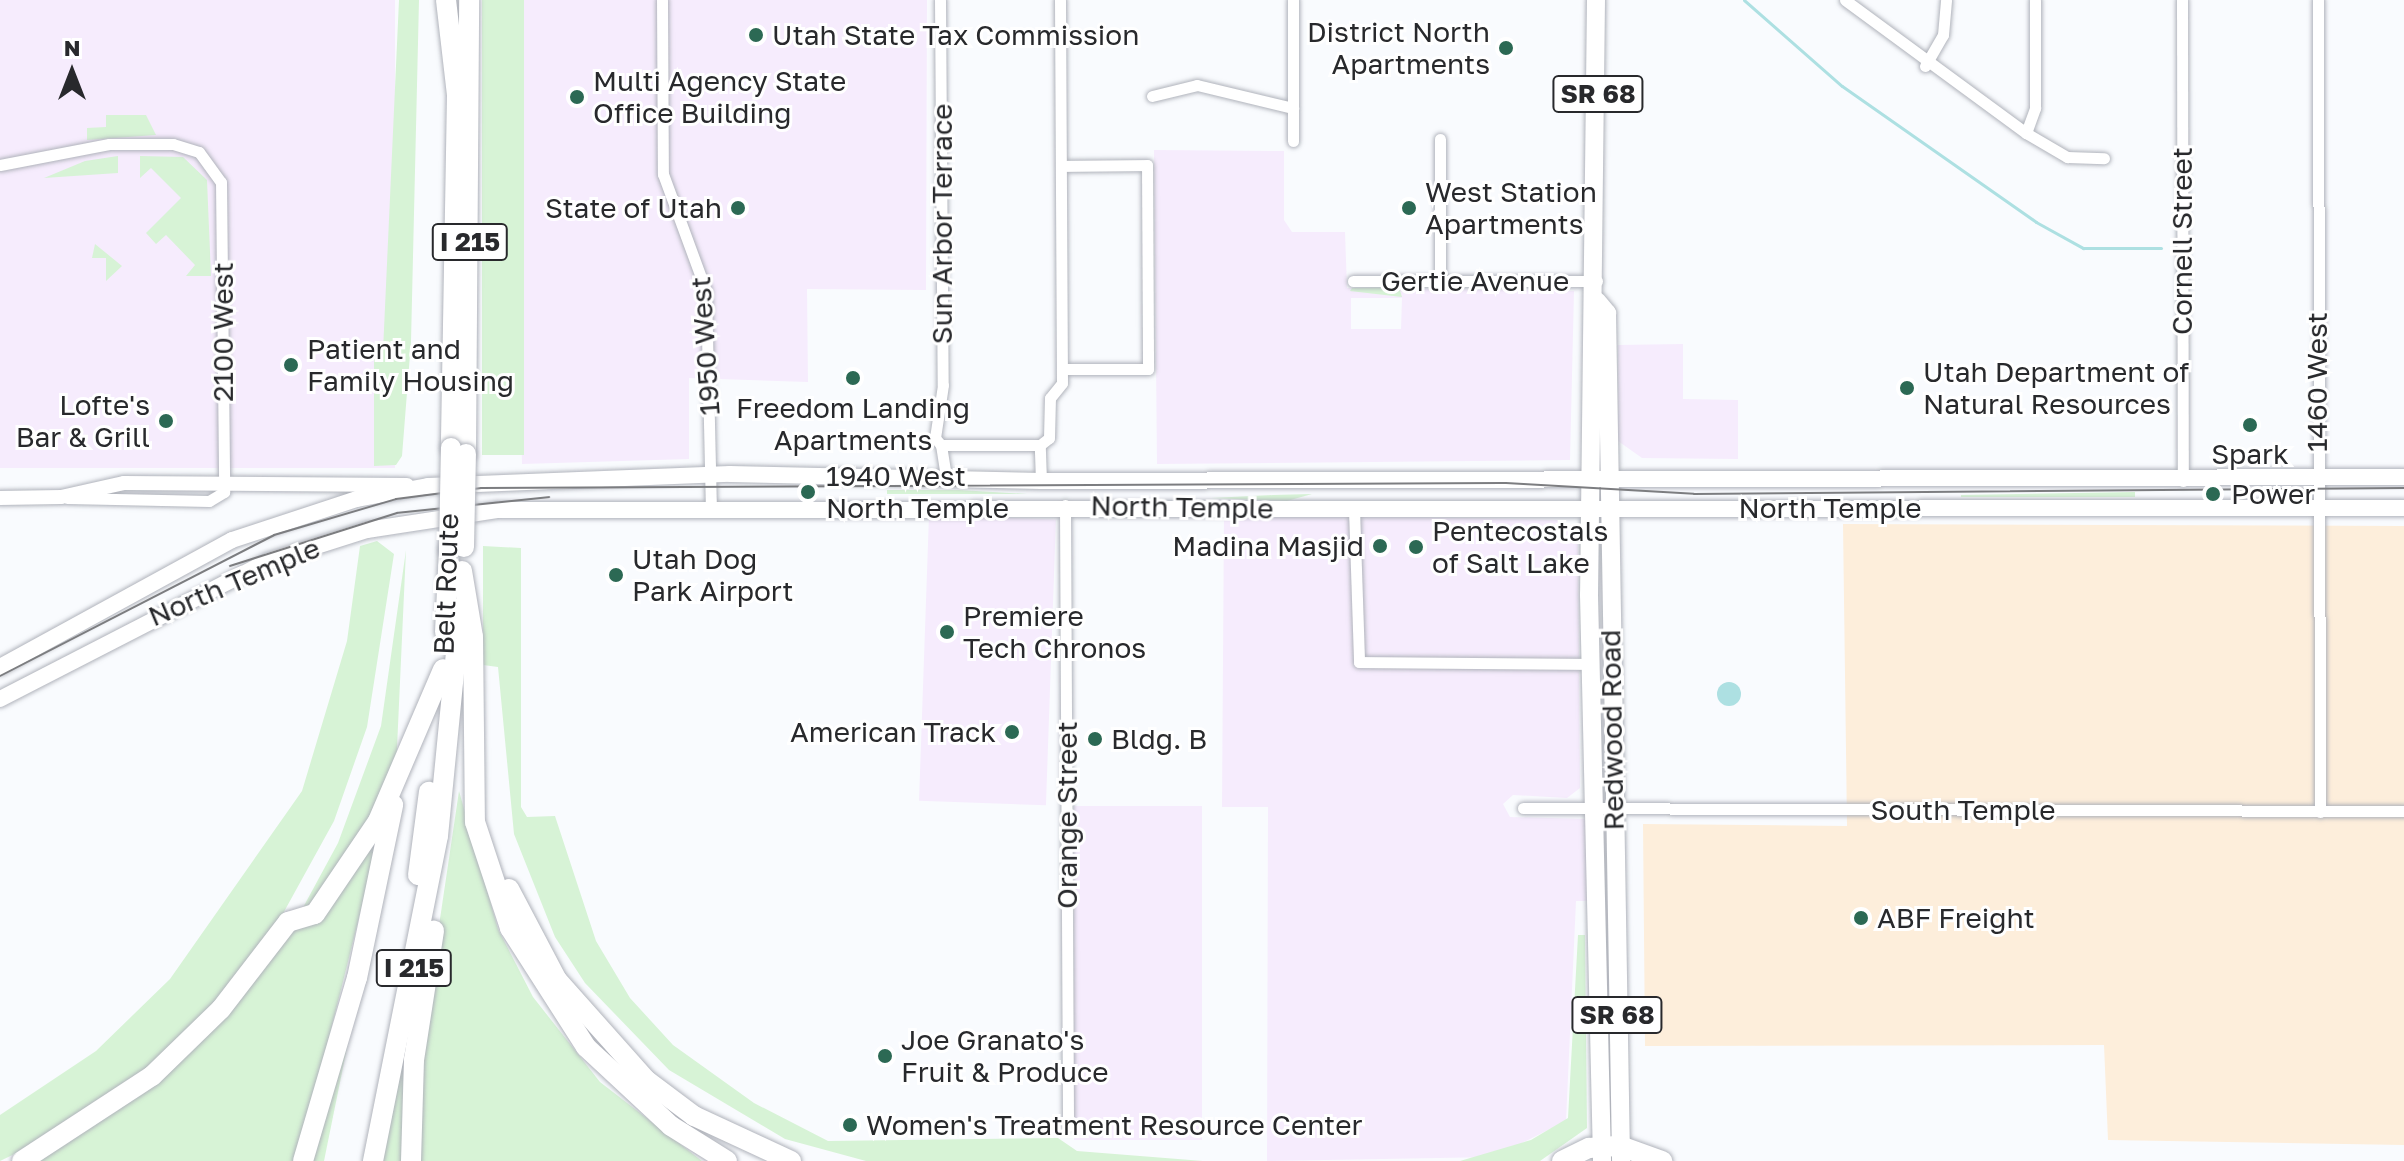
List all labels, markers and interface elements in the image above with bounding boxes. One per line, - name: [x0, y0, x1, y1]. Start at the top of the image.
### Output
- place label: District North Apartments: [1307, 15, 1490, 81]
- place label: Utah State Tax Commission: [772, 18, 1139, 52]
- marker: Utah State Tax Commission: [747, 26, 765, 44]
- north arrow: [32, 32, 112, 112]
- text: N: [64, 34, 80, 61]
- marker: District North Apartments: [1497, 39, 1515, 57]
- place label: Multi Agency State Office Building: [593, 64, 846, 130]
- road number: SR 68: [1552, 72, 1644, 116]
- marker: Multi Agency State Office Building: [568, 88, 586, 106]
- street label: Sun Arbor Terrace: [925, 104, 959, 344]
- street label: Cornell Street: [2165, 147, 2199, 335]
- place label: West Station Apartments: [1425, 175, 1597, 241]
- place label: State of Utah: [545, 191, 722, 225]
- marker: State of Utah: [729, 199, 747, 217]
- marker: West Station Apartments: [1400, 199, 1418, 217]
- road number: I 215: [430, 220, 510, 264]
- street label: 2100 West: [206, 262, 240, 402]
- street label: Gertie Avenue: [1381, 264, 1569, 298]
- street label: 1950 West: [683, 275, 727, 417]
- street label: 1460 West: [2300, 312, 2334, 452]
- place label: Patient and Family Housing: [307, 332, 514, 398]
- place label: Utah Department of Natural Resources: [1923, 355, 2189, 421]
- marker: Patient and Family Housing: [282, 356, 300, 374]
- marker: Freedom Landing Apartments: [844, 369, 862, 387]
- marker: Utah Department of Natural Resources: [1898, 379, 1916, 397]
- place label: Lofte's Bar & Grill: [16, 388, 150, 454]
- place label: Freedom Landing Apartments: [736, 391, 970, 457]
- marker: Lofte's Bar & Grill: [157, 412, 175, 430]
- marker: Spark: [2241, 416, 2259, 434]
- place label: Spark: [2211, 437, 2289, 471]
- place label: 1940 West North Temple: [826, 459, 1009, 525]
- place label: Power: [2231, 477, 2315, 511]
- marker: 1940 West North Temple: [797, 481, 819, 503]
- marker: Power: [2202, 483, 2224, 505]
- street label: North Temple: [1090, 489, 1274, 525]
- street label: North Temple: [1739, 491, 1921, 525]
- street label: Belt Route: [427, 513, 465, 655]
- place label: Pentecostals of Salt Lake: [1432, 514, 1608, 580]
- place label: Madina Masjid: [1172, 529, 1364, 563]
- street label: North Temple: [143, 531, 325, 633]
- marker: Madina Masjid: [1371, 537, 1389, 555]
- marker: Pentecostals of Salt Lake: [1407, 538, 1425, 556]
- place label: Utah Dog Park Airport: [632, 542, 794, 608]
- marker: Utah Dog Park Airport: [607, 566, 625, 584]
- place label: Premiere Tech Chronos: [963, 599, 1146, 665]
- marker: Premiere Tech Chronos: [938, 623, 956, 641]
- street label: Redwood Road: [1593, 629, 1631, 831]
- place label: American Track: [790, 715, 996, 749]
- street label: Orange Street: [1050, 721, 1084, 909]
- place label: Bldg. B: [1111, 722, 1207, 756]
- marker: American Track: [1003, 723, 1021, 741]
- marker: Bldg. B: [1086, 730, 1104, 748]
- street label: South Temple: [1870, 793, 2056, 827]
- place label: ABF Freight: [1877, 901, 2035, 935]
- marker: ABF Freight: [1852, 909, 1870, 927]
- road number: I 215: [374, 946, 454, 990]
- road number: SR 68: [1571, 993, 1663, 1037]
- place label: Joe Granato's Fruit & Produce: [901, 1023, 1108, 1089]
- marker: Joe Granato's Fruit & Produce: [876, 1047, 894, 1065]
- place label: Women's Treatment Resource Center: [866, 1108, 1362, 1142]
- marker: Women's Treatment Resource Center: [841, 1116, 859, 1134]

